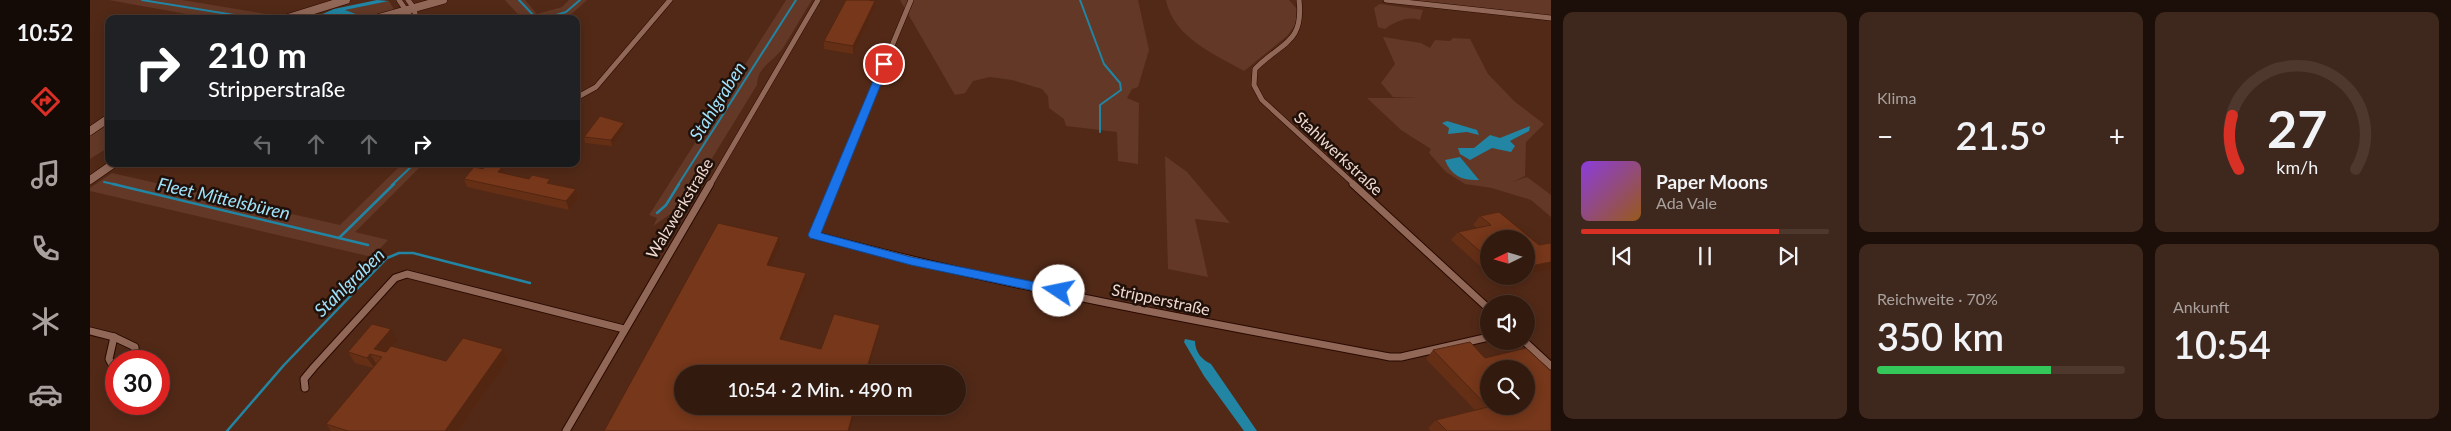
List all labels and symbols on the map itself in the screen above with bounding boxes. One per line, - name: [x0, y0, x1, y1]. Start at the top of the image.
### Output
- pin: [863, 43, 905, 85]
- water label: Stahlgraben: [684, 57, 750, 145]
- street label: Stahlwerkstraße: [1291, 107, 1387, 199]
- street label: Walzwerkstraße: [642, 154, 716, 262]
- water label: Fleet Mittelsbüren: [156, 172, 292, 224]
- north arrow: [1480, 230, 1535, 285]
- water label: Stahlgraben: [309, 243, 389, 321]
- position arrow: [1032, 264, 1084, 316]
- street label: Stripperstraße: [1110, 279, 1212, 319]
- speed limit sign: 30: [105, 350, 170, 415]

